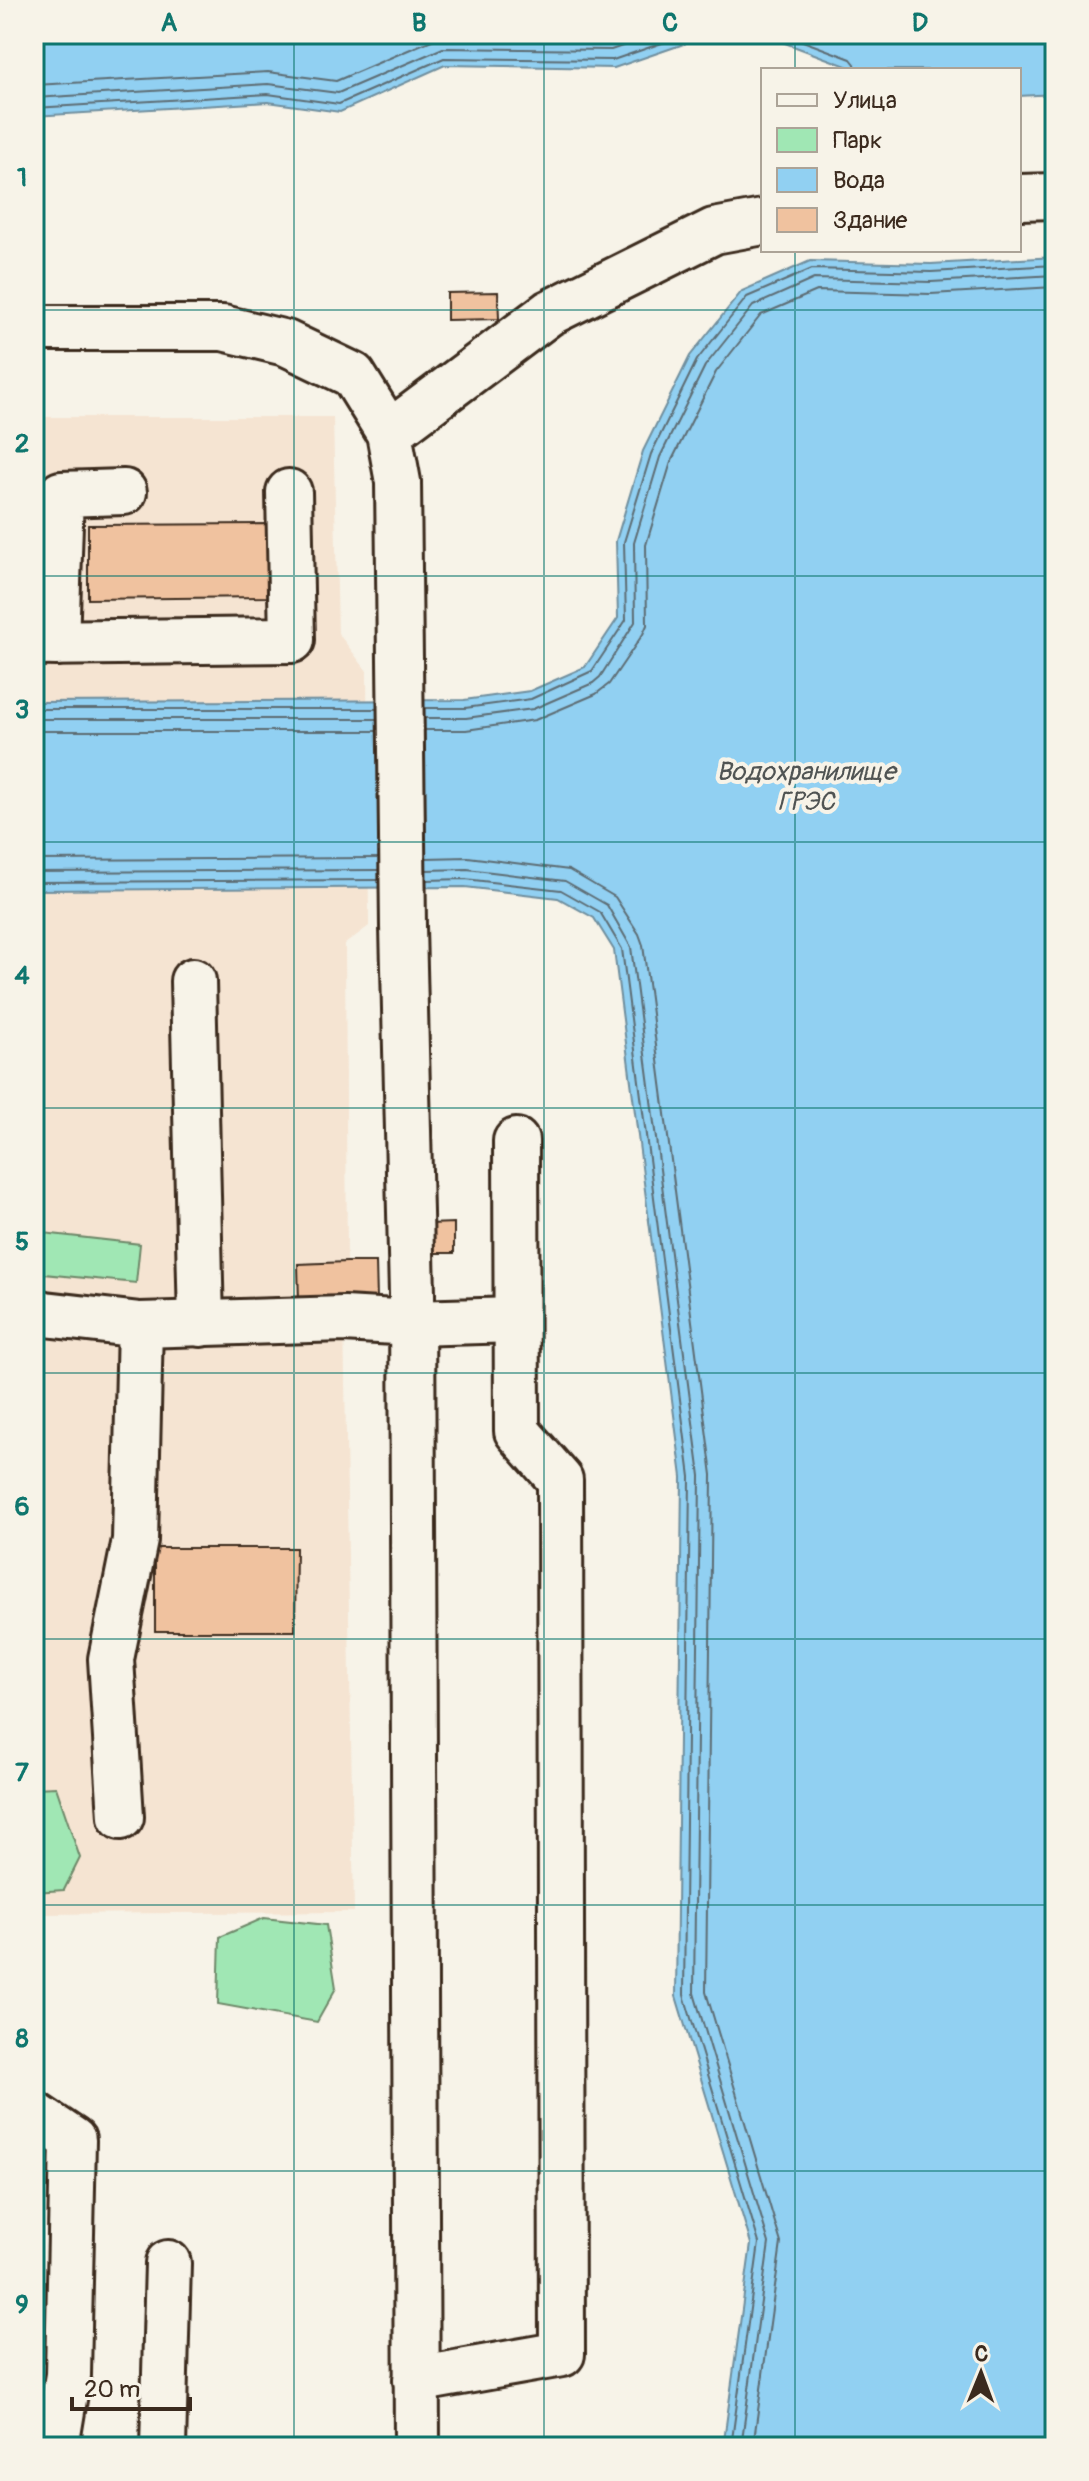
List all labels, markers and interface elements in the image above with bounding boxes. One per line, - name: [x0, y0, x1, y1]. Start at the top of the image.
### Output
- text: A: [161, 7, 178, 39]
- text: B: [412, 7, 426, 39]
- text: C: [662, 7, 678, 39]
- text: D: [912, 7, 928, 39]
- legend: [761, 68, 1021, 252]
- text: Улица: [833, 86, 897, 115]
- text: Парк: [833, 126, 882, 155]
- text: 1: [17, 162, 27, 194]
- text: Вода: [833, 166, 885, 195]
- text: Здание: [833, 206, 908, 235]
- text: 2: [15, 428, 29, 460]
- text: 3: [15, 694, 29, 726]
- water label: Водохранилище ГРЭС: [716, 756, 898, 818]
- text: 4: [14, 960, 30, 992]
- text: 5: [15, 1226, 29, 1258]
- text: 6: [14, 1491, 30, 1523]
- text: 7: [15, 1757, 29, 1789]
- text: 8: [15, 2023, 29, 2055]
- text: 9: [15, 2289, 29, 2321]
- north arrow: [941, 2333, 1021, 2413]
- text: С: [974, 2340, 989, 2368]
- scale bar: [72, 2361, 190, 2411]
- text: 20 m: [84, 2375, 140, 2404]

